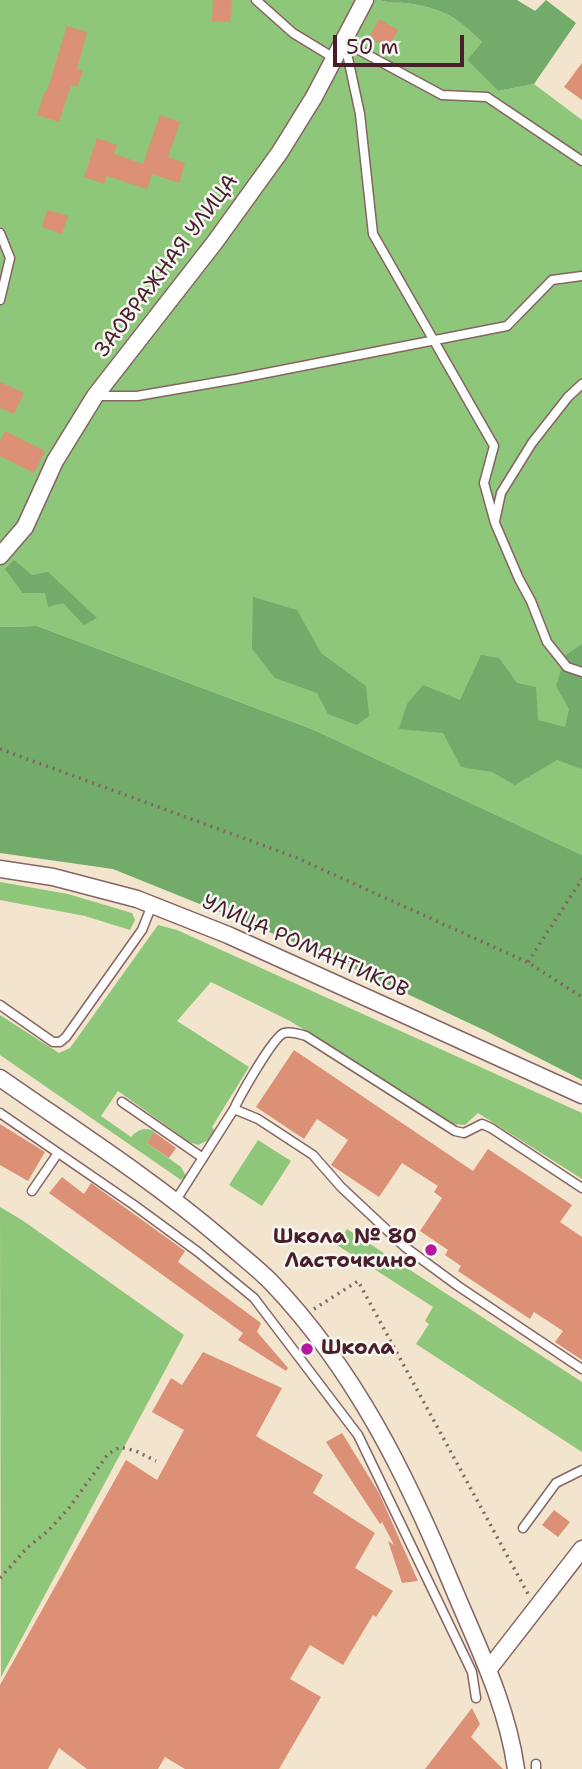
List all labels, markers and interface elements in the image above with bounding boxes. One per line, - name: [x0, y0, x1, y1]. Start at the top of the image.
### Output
- scale bar: [337, 21, 468, 65]
- text: 50 m: [346, 33, 399, 61]
- street label: ЗАОВРАЖНАЯ УЛИЦА: [90, 170, 244, 362]
- street label: УЛИЦА РОМАНТИКОВ: [198, 890, 412, 1004]
- place label: Школа № 80 Ласточкино: [273, 1225, 417, 1275]
- marker: Школа № 80 Ласточкино: [423, 1242, 439, 1258]
- place label: Школа: [321, 1336, 395, 1362]
- marker: Школа: [299, 1341, 315, 1357]

